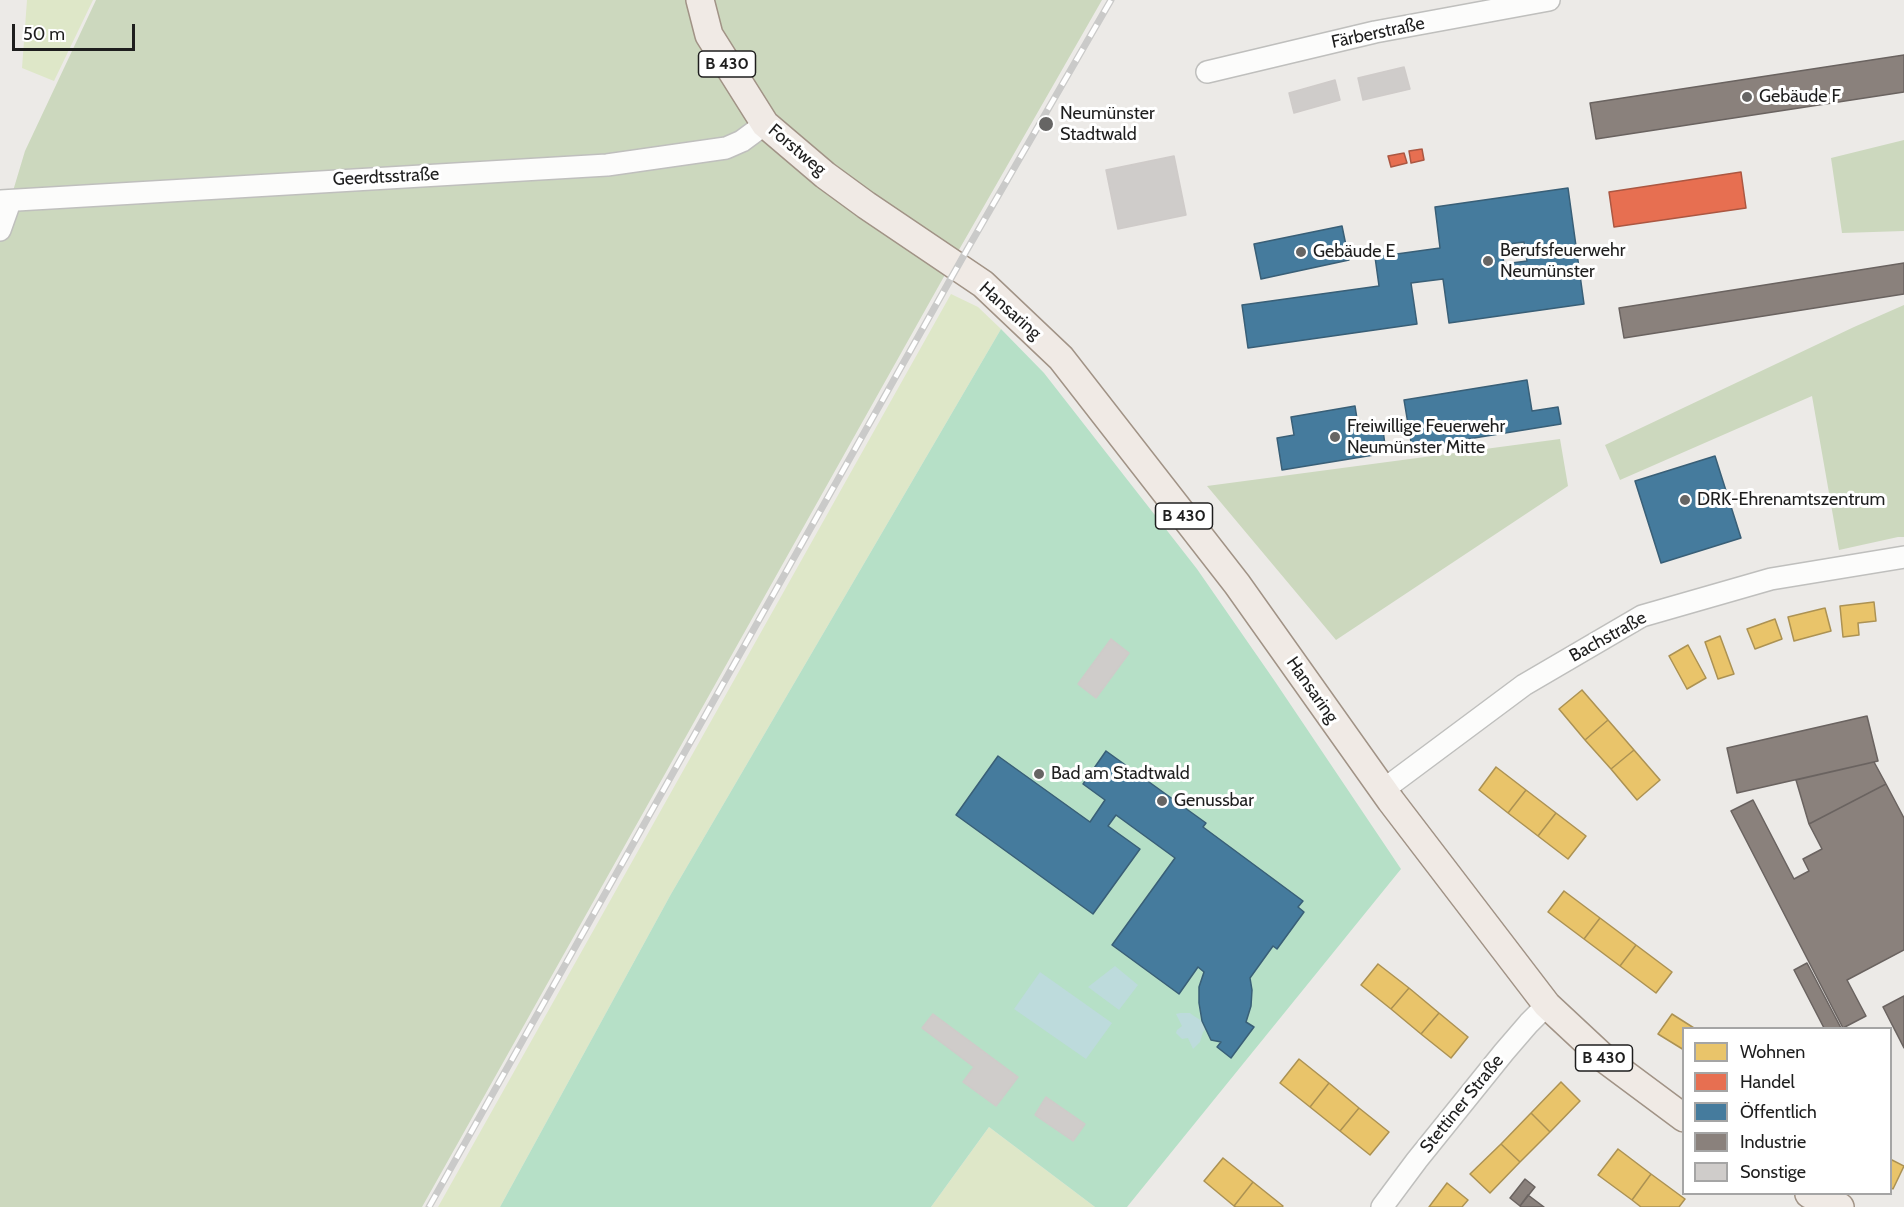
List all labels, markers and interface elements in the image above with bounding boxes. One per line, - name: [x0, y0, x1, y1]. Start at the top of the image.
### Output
- scale bar: [15, 12, 138, 50]
- street label: Färberstraße: [1329, 13, 1427, 53]
- text: 50 m: [23, 23, 65, 45]
- road number: B 430: [698, 51, 756, 77]
- place label: Gebäude F: [1759, 86, 1841, 108]
- marker: Gebäude F: [1740, 90, 1754, 104]
- place label: Neumünster Stadtwald: [1060, 103, 1155, 146]
- marker: Neumünster Stadtwald: [1037, 115, 1055, 133]
- street label: Forstweg: [764, 120, 830, 180]
- street label: Geerdtsstraße: [332, 163, 440, 191]
- place label: Berufsfeuerwehr Neumünster: [1500, 240, 1625, 282]
- place label: Gebäude E: [1313, 241, 1396, 263]
- marker: Gebäude E: [1294, 245, 1308, 259]
- marker: Berufsfeuerwehr Neumünster: [1481, 254, 1495, 268]
- street label: Hansaring: [975, 278, 1045, 344]
- place label: Freiwillige Feuerwehr Neumünster Mitte: [1347, 416, 1505, 458]
- marker: Freiwillige Feuerwehr Neumünster Mitte: [1328, 430, 1342, 444]
- place label: DRK-Ehrenamtszentrum: [1697, 489, 1885, 511]
- marker: DRK-Ehrenamtszentrum: [1678, 493, 1692, 507]
- road number: B 430: [1156, 503, 1212, 529]
- street label: Bachstraße: [1566, 607, 1650, 667]
- street label: Hansaring: [1281, 653, 1343, 727]
- place label: Bad am Stadtwald: [1051, 763, 1190, 785]
- marker: Bad am Stadtwald: [1032, 767, 1046, 781]
- place label: Genussbar: [1174, 790, 1254, 812]
- marker: Genussbar: [1155, 794, 1169, 808]
- legend: [1682, 1027, 1892, 1195]
- text: Wohnen: [1740, 1041, 1805, 1063]
- road number: B 430: [1576, 1045, 1632, 1071]
- street label: Stettiner Straße: [1416, 1050, 1508, 1158]
- text: Handel: [1740, 1071, 1795, 1093]
- text: Öffentlich: [1740, 1101, 1817, 1123]
- text: Industrie: [1740, 1131, 1806, 1153]
- text: Sonstige: [1740, 1161, 1806, 1183]

